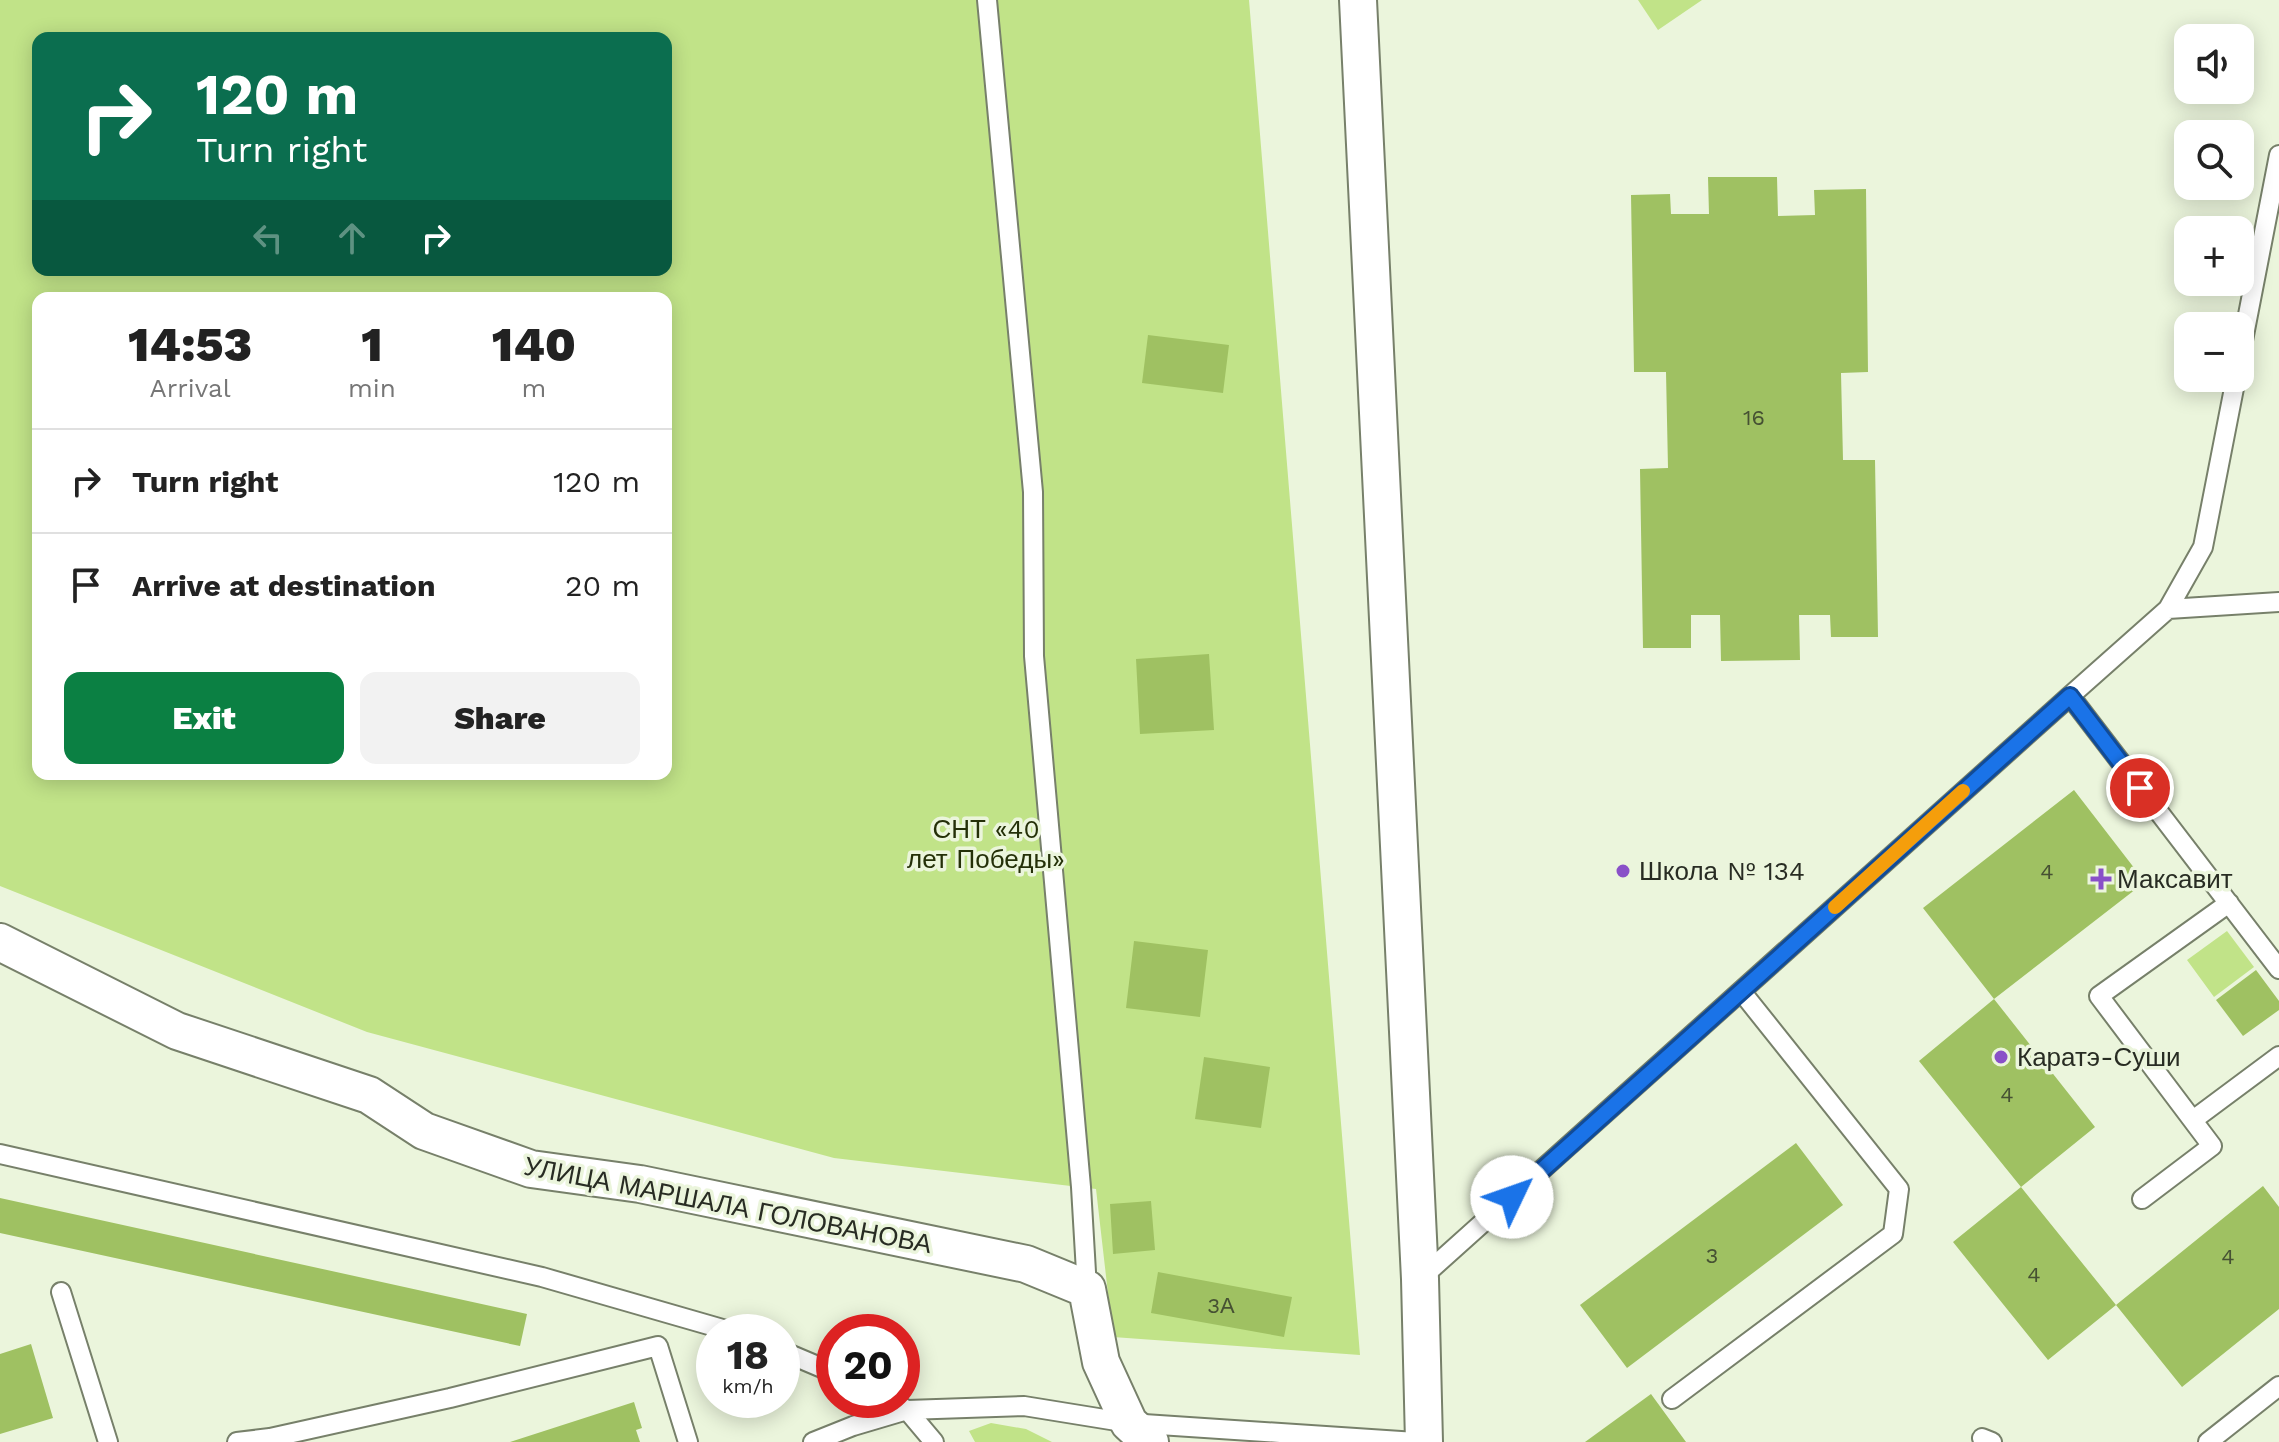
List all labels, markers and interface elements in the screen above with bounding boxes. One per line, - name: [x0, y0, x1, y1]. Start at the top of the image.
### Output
- map controls: [2174, 24, 2254, 392]
- button: sound: [2174, 24, 2254, 104]
- text: 120 m: [196, 62, 358, 128]
- icon: right: [64, 64, 168, 168]
- button: search: [2174, 120, 2254, 200]
- text: Turn right: [196, 129, 367, 171]
- icon: left: [246, 216, 290, 260]
- icon: ahead: [330, 216, 374, 260]
- icon: right: [414, 216, 458, 260]
- button: +: [2174, 216, 2254, 296]
- button: −: [2174, 312, 2254, 392]
- text: 14:53: [128, 316, 252, 373]
- text: 1: [361, 316, 383, 373]
- text: 140: [492, 316, 576, 373]
- text: Arrival: [149, 373, 231, 403]
- text: min: [348, 373, 396, 403]
- text: m: [522, 373, 546, 403]
- house number: 16: [1743, 405, 1765, 430]
- icon: right: [64, 459, 108, 503]
- text: Turn right: [132, 464, 278, 499]
- text: 120 m: [553, 464, 640, 499]
- icon: arrive: [64, 563, 108, 607]
- text: Arrive at destination: [132, 568, 436, 603]
- text: 20 m: [565, 568, 640, 603]
- button: Exit: [64, 672, 344, 764]
- button: Share: [360, 672, 640, 764]
- pin: [2106, 754, 2174, 822]
- icon: arrive: [2118, 766, 2162, 810]
- park label: СНТ «40 лет Победы»: [907, 814, 1065, 874]
- place label: Школа № 134: [1639, 856, 1805, 886]
- house number: 4: [2040, 859, 2054, 884]
- marker: Школа № 134: [1614, 862, 1632, 880]
- place label: Максавит: [2117, 864, 2233, 894]
- marker: Максавит: [2092, 870, 2110, 888]
- place label: Каратэ-Суши: [2017, 1042, 2181, 1072]
- marker: Каратэ-Суши: [1992, 1048, 2010, 1066]
- house number: 4: [2000, 1082, 2014, 1107]
- street label: УЛИЦА МАРШАЛА ГОЛОВАНОВА: [522, 1151, 935, 1259]
- position arrow: [1470, 1155, 1554, 1239]
- house number: 3: [1706, 1243, 1718, 1268]
- house number: 4: [2221, 1244, 2235, 1269]
- house number: 4: [2027, 1262, 2041, 1287]
- house number: 3А: [1207, 1293, 1235, 1318]
- speed limit sign: 20: [816, 1314, 920, 1418]
- text: 18: [727, 1332, 769, 1379]
- text: km/h: [722, 1374, 774, 1398]

